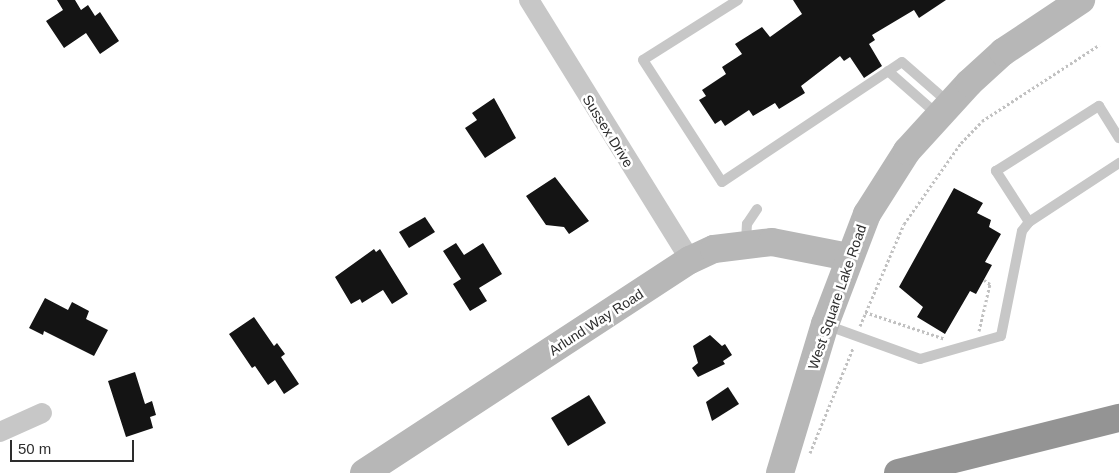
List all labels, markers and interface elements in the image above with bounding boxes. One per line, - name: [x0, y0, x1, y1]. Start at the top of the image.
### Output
- street label: Sussex Drive: [579, 92, 637, 170]
- street label: West Square Lake Road: [804, 222, 870, 372]
- street label: Arlund Way Road: [546, 285, 646, 359]
- scale bar: [12, 430, 136, 462]
- text: 50 m: [18, 440, 51, 457]

